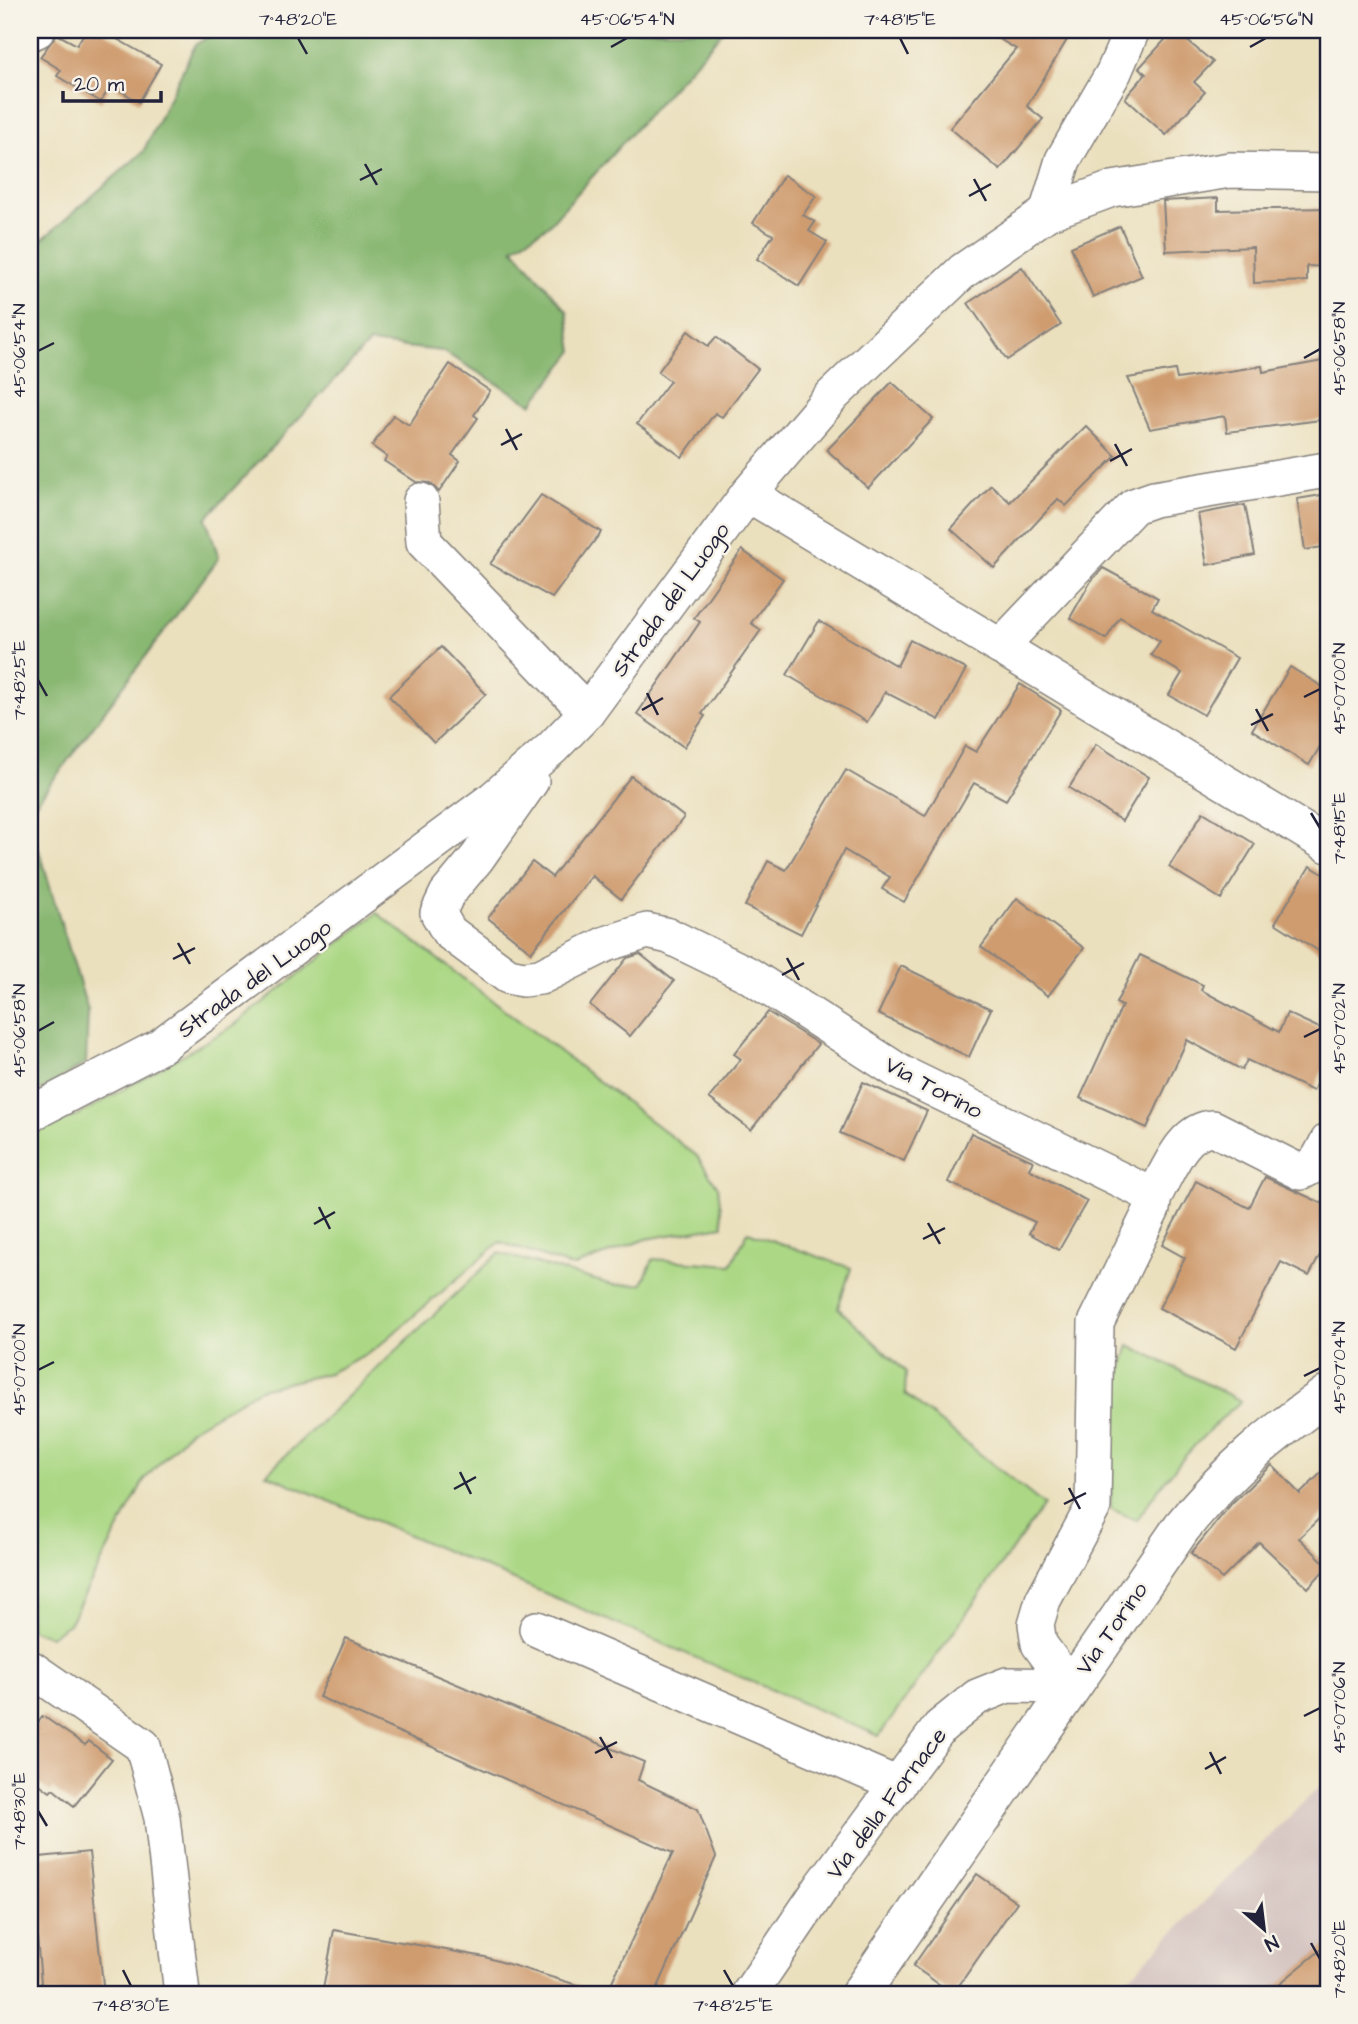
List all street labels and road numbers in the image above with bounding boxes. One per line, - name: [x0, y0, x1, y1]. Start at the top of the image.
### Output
- street label: Strada del Luogo: [604, 516, 739, 684]
- street label: Strada del Luogo: [171, 912, 339, 1047]
- street label: Via Torino: [879, 1049, 988, 1127]
- street label: Via Torino: [1068, 1576, 1156, 1681]
- street label: Via della Fornace: [819, 1721, 955, 1886]

